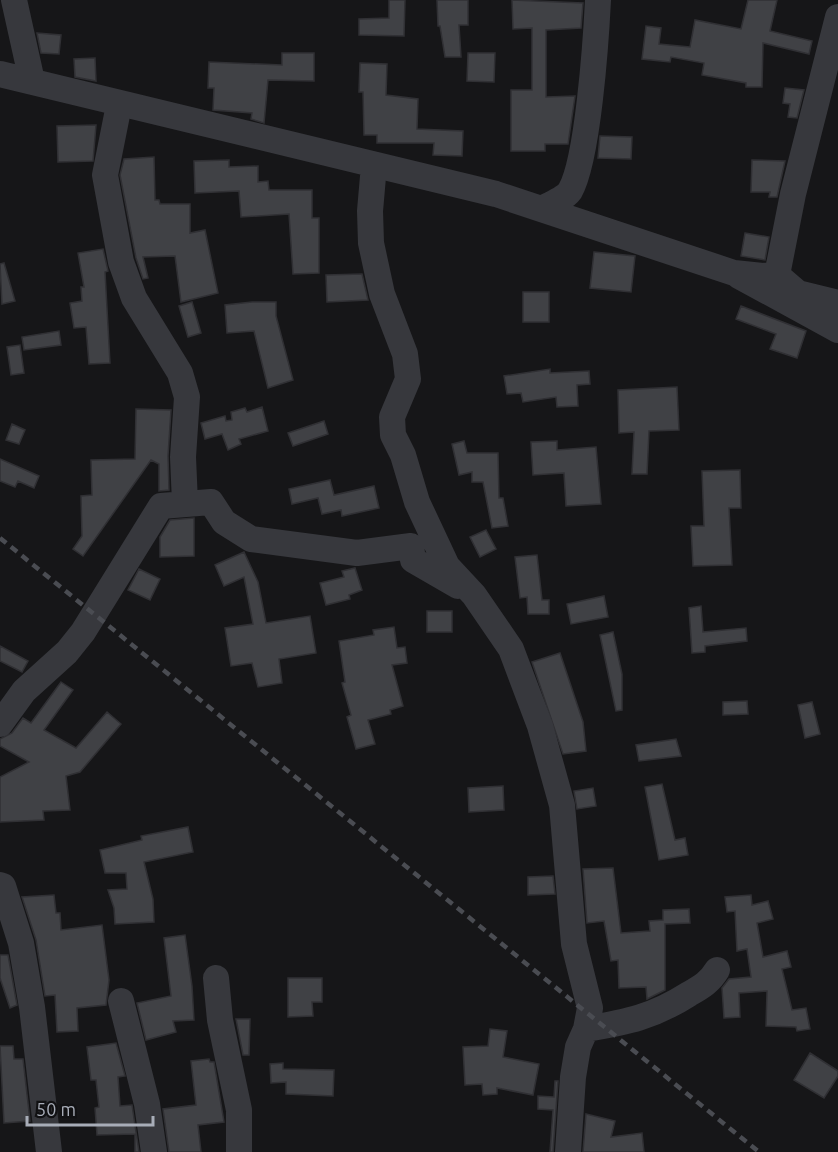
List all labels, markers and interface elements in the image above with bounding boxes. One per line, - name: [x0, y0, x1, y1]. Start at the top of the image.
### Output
- scale bar: [27, 1089, 153, 1127]
- text: 50 m: [36, 1099, 76, 1119]

